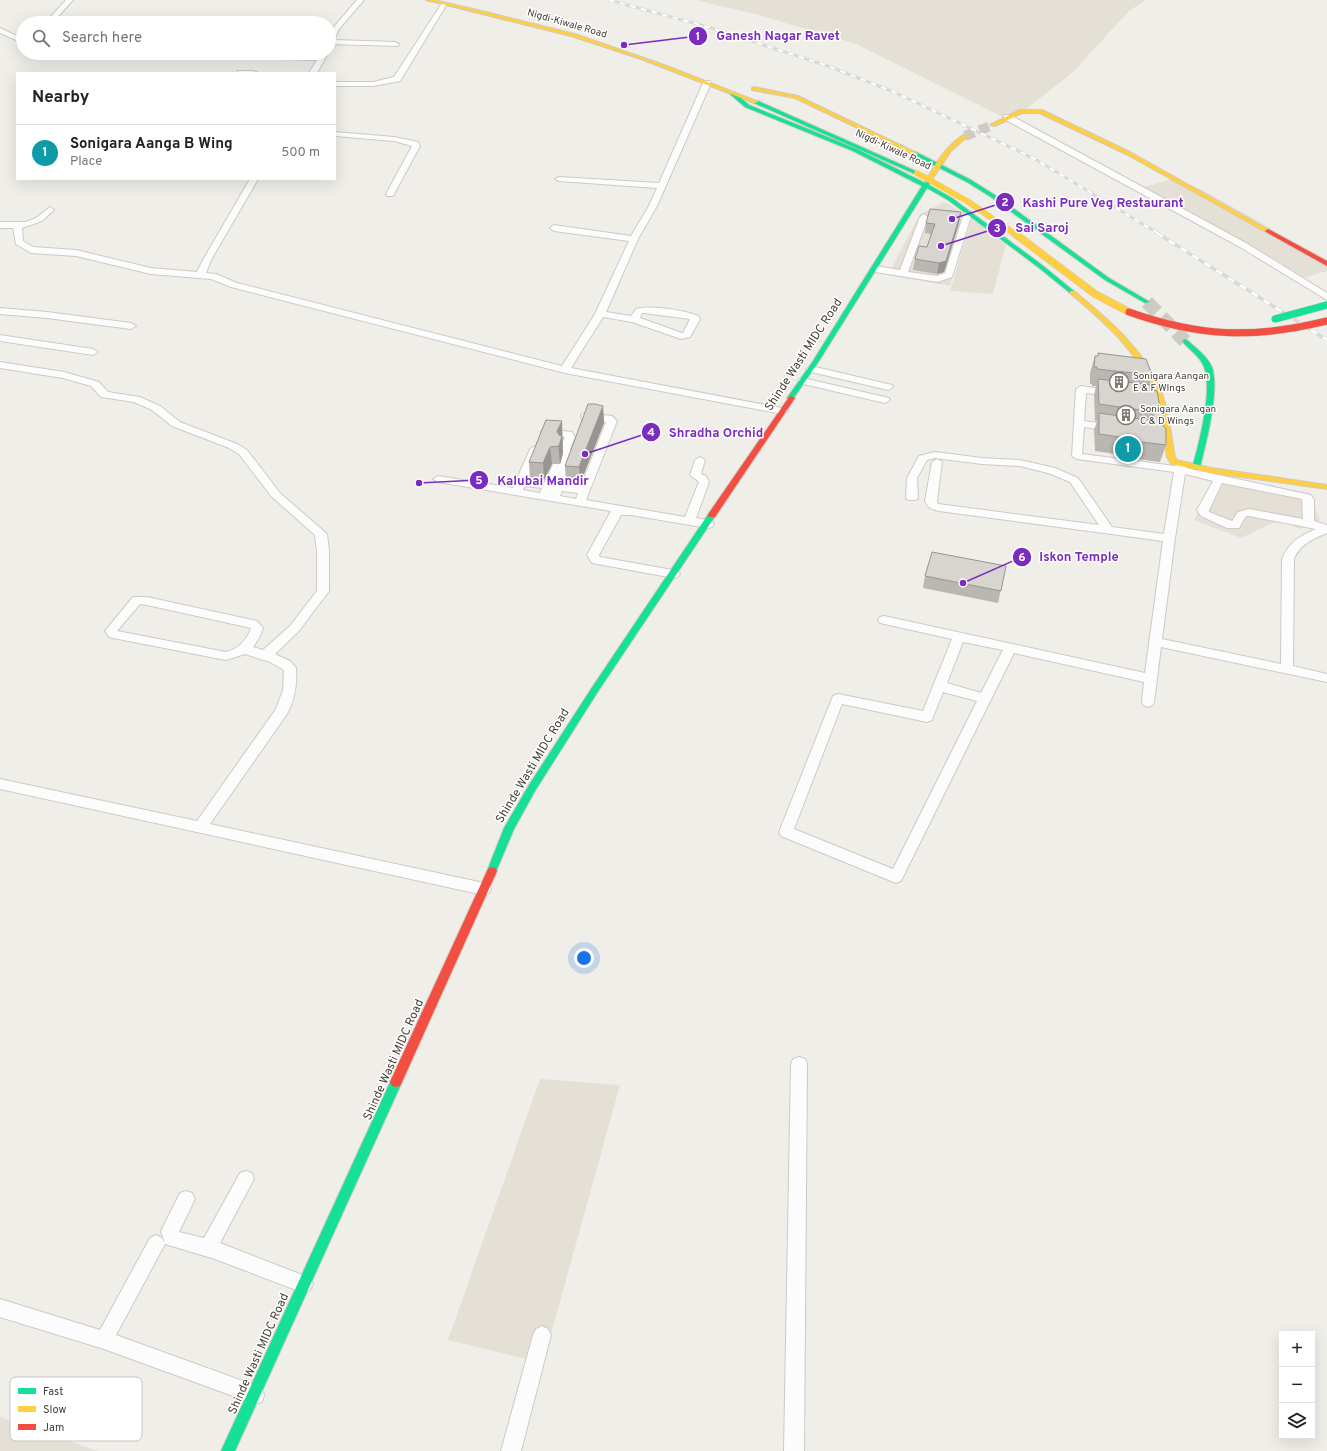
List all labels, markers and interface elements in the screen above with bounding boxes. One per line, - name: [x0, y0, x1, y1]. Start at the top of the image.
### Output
- street label: Nigdi-Kiwale Road: [526, 6, 608, 42]
- search box: [16, 16, 336, 60]
- callout: Ganesh Nagar Ravet: [688, 23, 848, 48]
- icon: search: [30, 27, 52, 49]
- text: Search here: [62, 29, 142, 48]
- text: 1: [696, 29, 700, 45]
- text: Ganesh Nagar Ravet: [716, 29, 840, 45]
- text: Nearby: [32, 87, 89, 109]
- street label: Nigdi-Kiwale Road: [853, 127, 933, 173]
- text: Sonigara Aanga B Wing: [70, 135, 233, 154]
- text: 1: [42, 145, 48, 161]
- text: 500 m: [281, 145, 320, 161]
- text: Place: [70, 154, 102, 170]
- callout: Kashi Pure Veg Restaurant: [995, 190, 1192, 215]
- text: 2: [1001, 195, 1009, 211]
- text: Kashi Pure Veg Restaurant: [1022, 196, 1184, 212]
- callout: Sai Saroj: [987, 215, 1077, 240]
- text: 3: [993, 221, 1001, 237]
- text: Sai Saroj: [1015, 221, 1069, 237]
- street label: Shinde Wasti MIDC Road: [762, 296, 846, 414]
- place label: Sonigara Aangan E & F WIngs: [1133, 370, 1209, 395]
- building icon: Sonigara Aangan E & F WIngs: [1108, 371, 1130, 393]
- place label: Sonigara Aangan C & D Wings: [1140, 403, 1216, 428]
- building icon: Sonigara Aangan C & D Wings: [1115, 404, 1137, 426]
- callout: Shradha Orchid: [641, 420, 772, 445]
- text: 4: [647, 425, 655, 441]
- text: Shradha Orchid: [669, 426, 763, 442]
- pin: 1: [1115, 434, 1141, 464]
- callout: Kalubai Mandir: [469, 468, 597, 493]
- text: 5: [475, 473, 483, 489]
- text: Kalubai Mandir: [497, 474, 589, 490]
- callout: Iskon Temple: [1012, 544, 1127, 569]
- text: 6: [1018, 550, 1026, 566]
- text: Iskon Temple: [1039, 550, 1119, 566]
- street label: Shinde Wasti MIDC Road: [492, 706, 574, 826]
- your location: [574, 948, 594, 968]
- street label: Shinde Wasti MIDC Road: [360, 997, 428, 1123]
- street label: Shinde Wasti MIDC Road: [225, 1291, 293, 1417]
- map controls: [1279, 1331, 1315, 1439]
- button: +: [1279, 1331, 1315, 1367]
- button: −: [1279, 1367, 1315, 1403]
- legend: [10, 1377, 142, 1441]
- text: Fast: [43, 1385, 63, 1399]
- text: Slow: [43, 1403, 66, 1417]
- button: layers: [1279, 1403, 1315, 1439]
- text: Jam: [43, 1421, 64, 1435]

